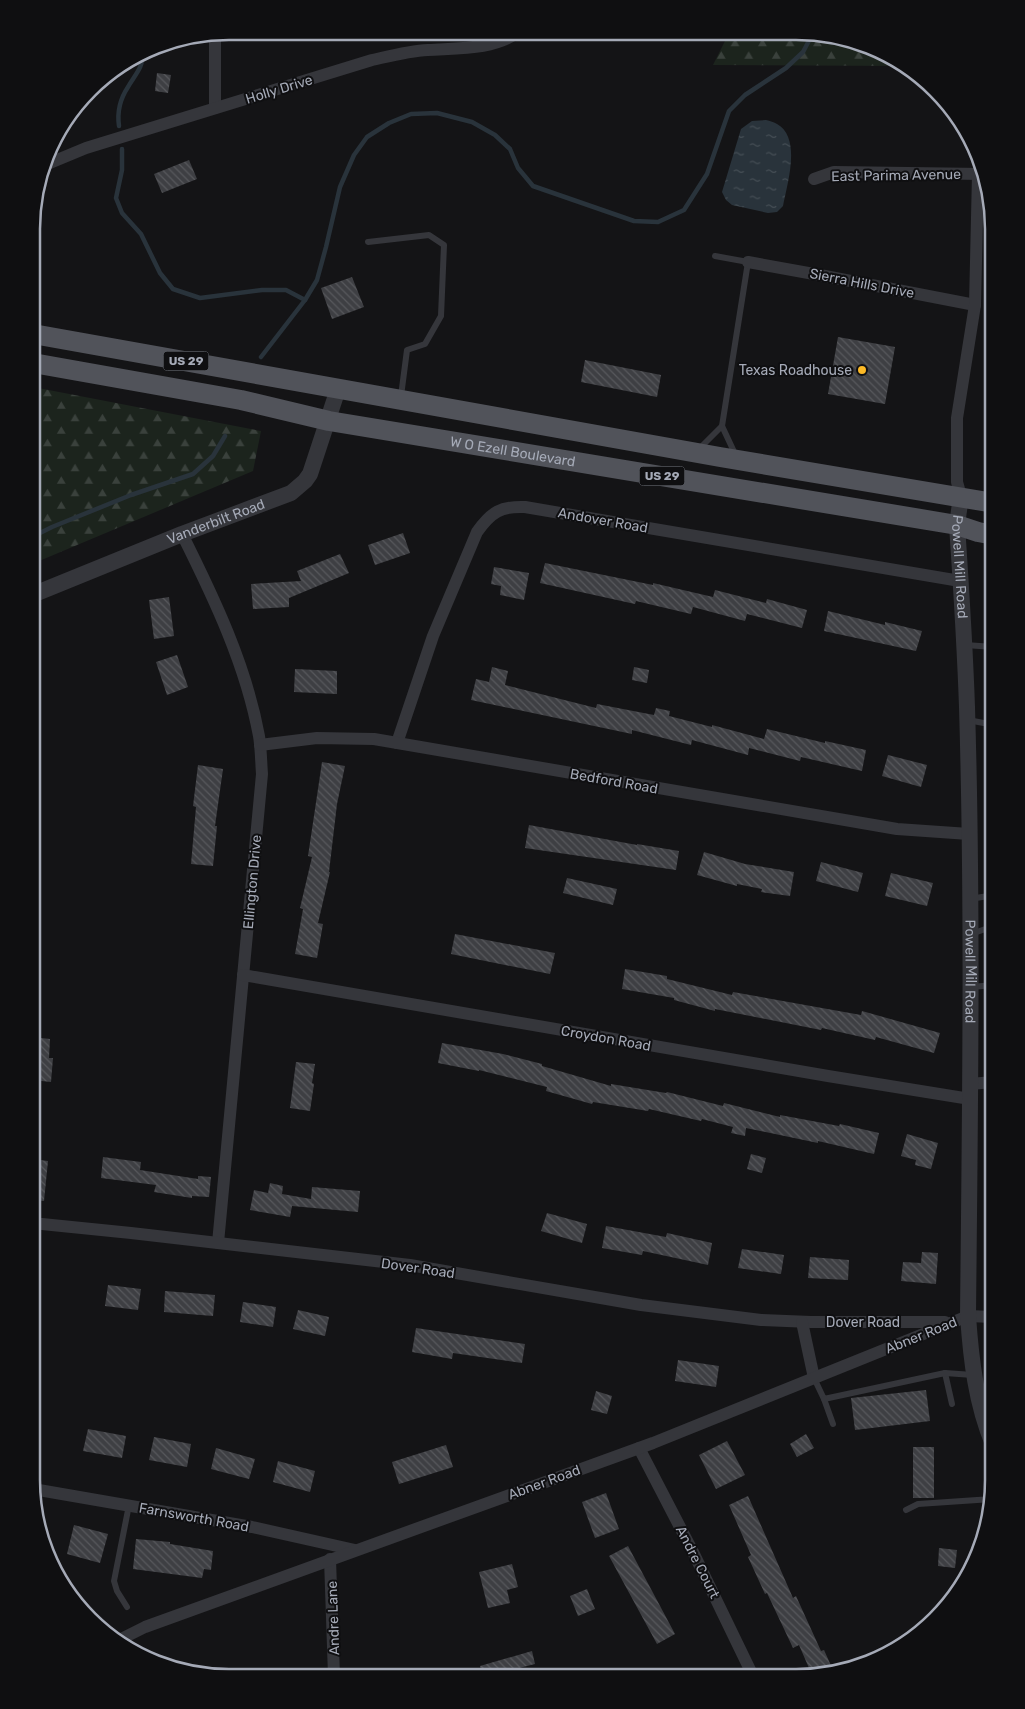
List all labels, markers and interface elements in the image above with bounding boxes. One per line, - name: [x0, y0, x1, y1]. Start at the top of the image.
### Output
- street label: Holly Drive: [244, 71, 315, 108]
- street label: East Parima Avenue: [831, 166, 961, 185]
- street label: Sierra Hills Drive: [808, 265, 916, 302]
- road number: US 29: [164, 352, 208, 371]
- place label: Texas Roadhouse: [739, 362, 852, 379]
- marker: Texas Roadhouse: [856, 364, 868, 376]
- street label: W O Ezell Boulevard: [449, 433, 577, 471]
- road number: US 29: [640, 466, 684, 486]
- street label: Vanderbilt Road: [165, 496, 267, 548]
- street label: Andover Road: [557, 504, 649, 537]
- street label: Powell Mill Road: [948, 514, 971, 619]
- street label: Bedford Road: [569, 765, 659, 798]
- street label: Ellington Drive: [240, 834, 265, 930]
- street label: Powell Mill Road: [961, 919, 979, 1023]
- street label: Croydon Road: [560, 1022, 652, 1055]
- street label: Dover Road: [380, 1255, 456, 1282]
- street label: Abner Road: [883, 1313, 959, 1358]
- street label: Dover Road: [826, 1314, 900, 1331]
- street label: Abner Road: [506, 1462, 583, 1503]
- street label: Farnsworth Road: [138, 1499, 250, 1536]
- street label: Andre Court: [672, 1523, 723, 1602]
- street label: Andre Lane: [324, 1580, 343, 1656]

